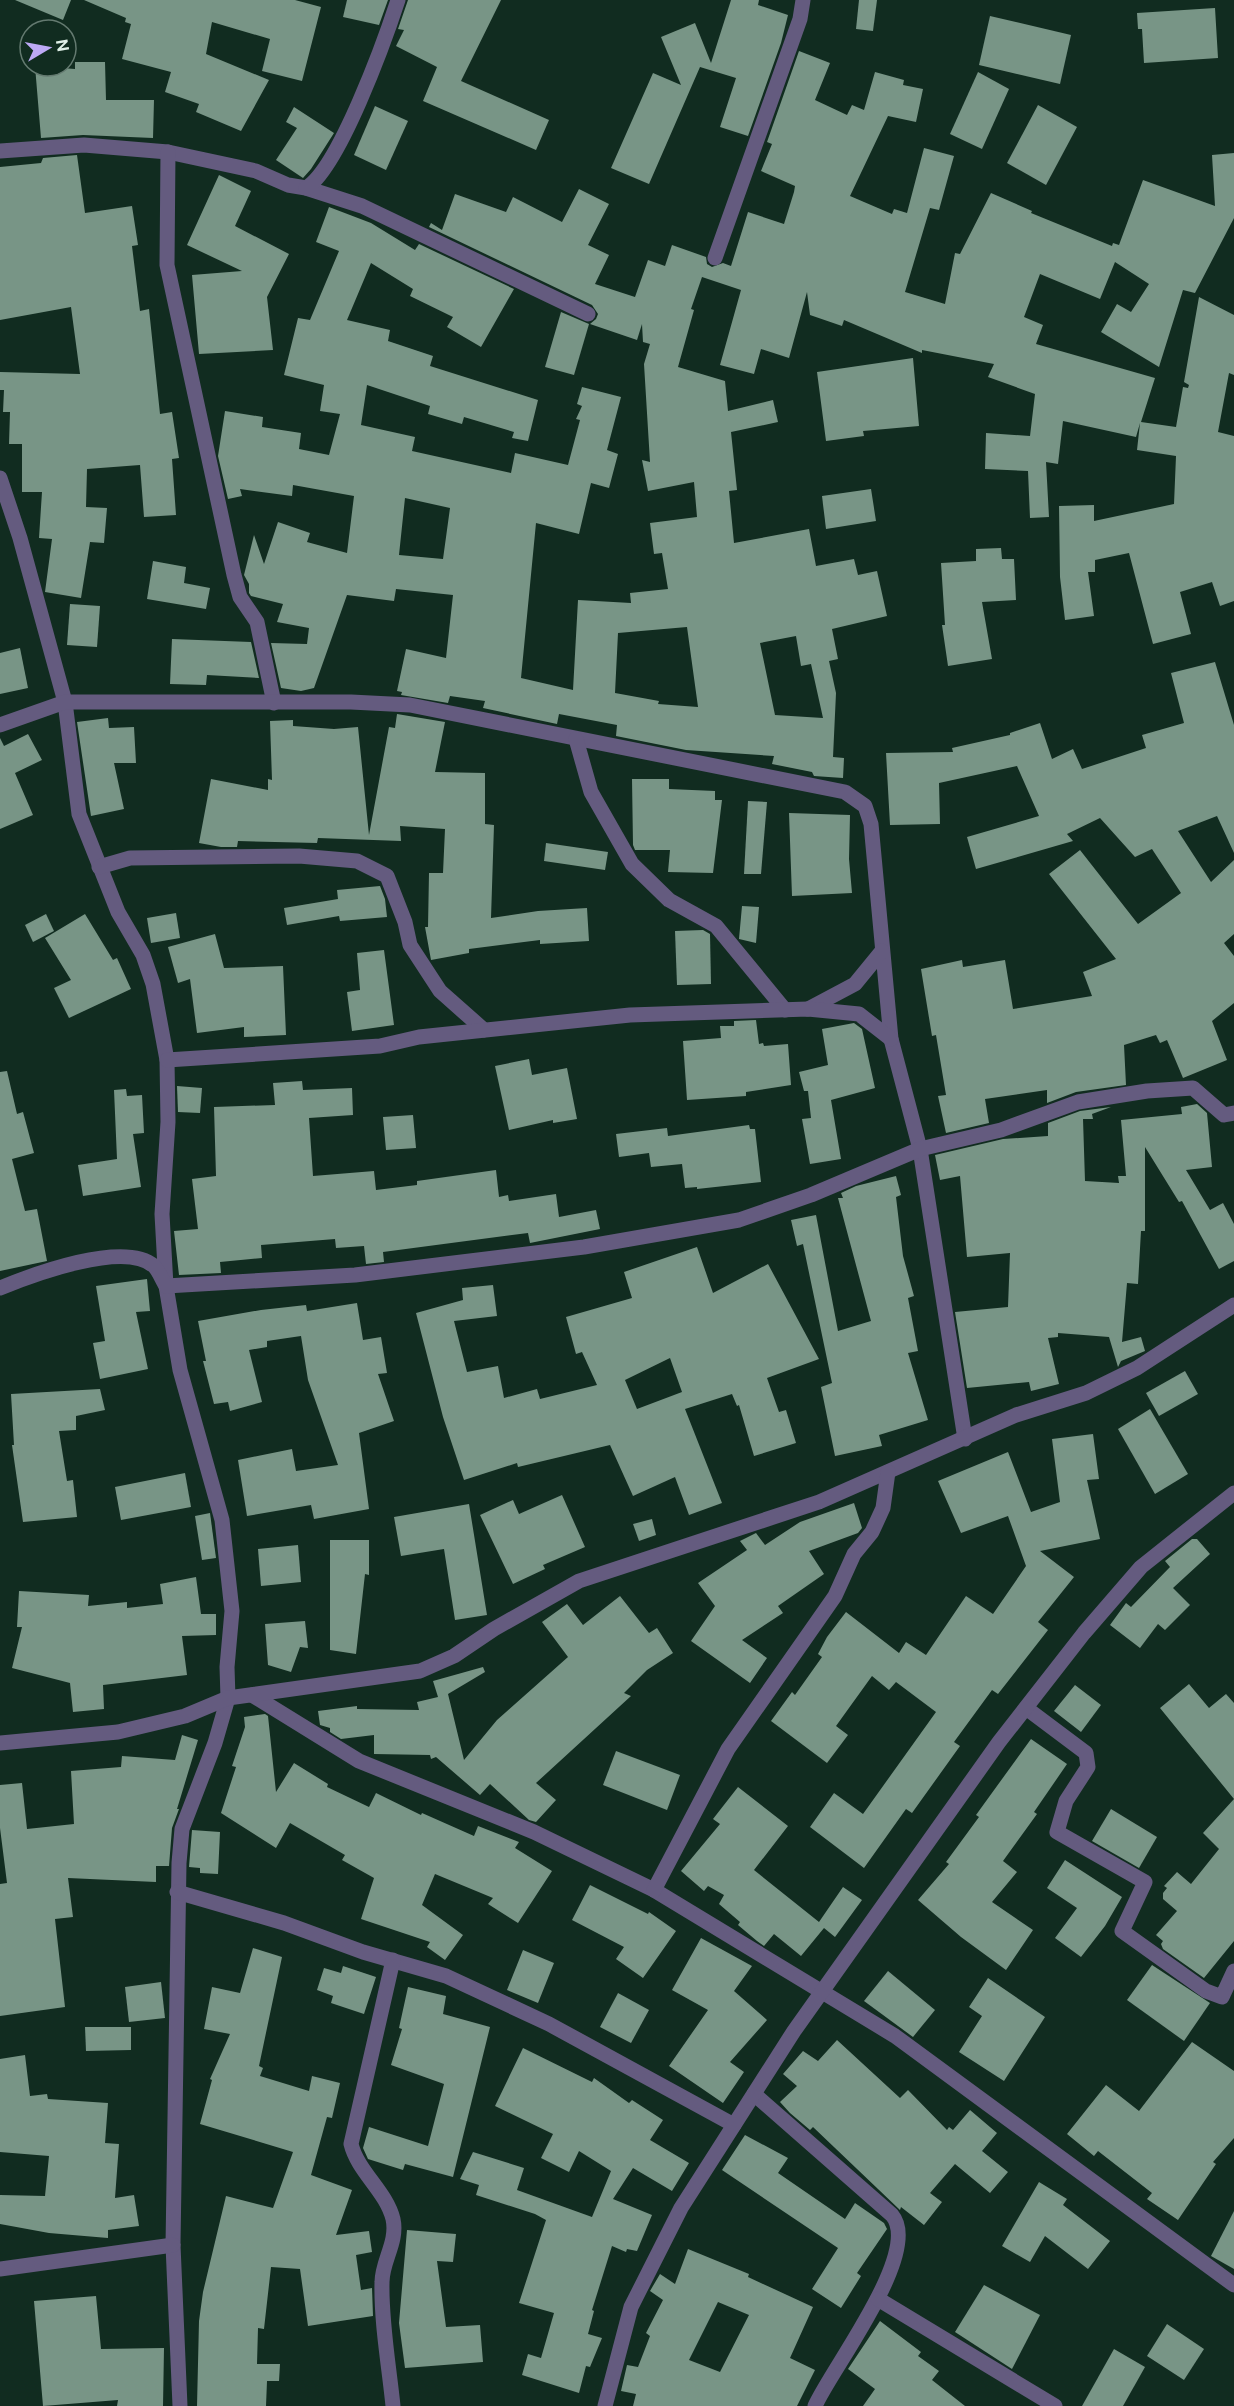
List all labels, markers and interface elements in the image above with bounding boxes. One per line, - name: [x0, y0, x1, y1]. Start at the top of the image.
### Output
- north arrow: [18, 18, 78, 78]
- text: N: [52, 38, 73, 53]

